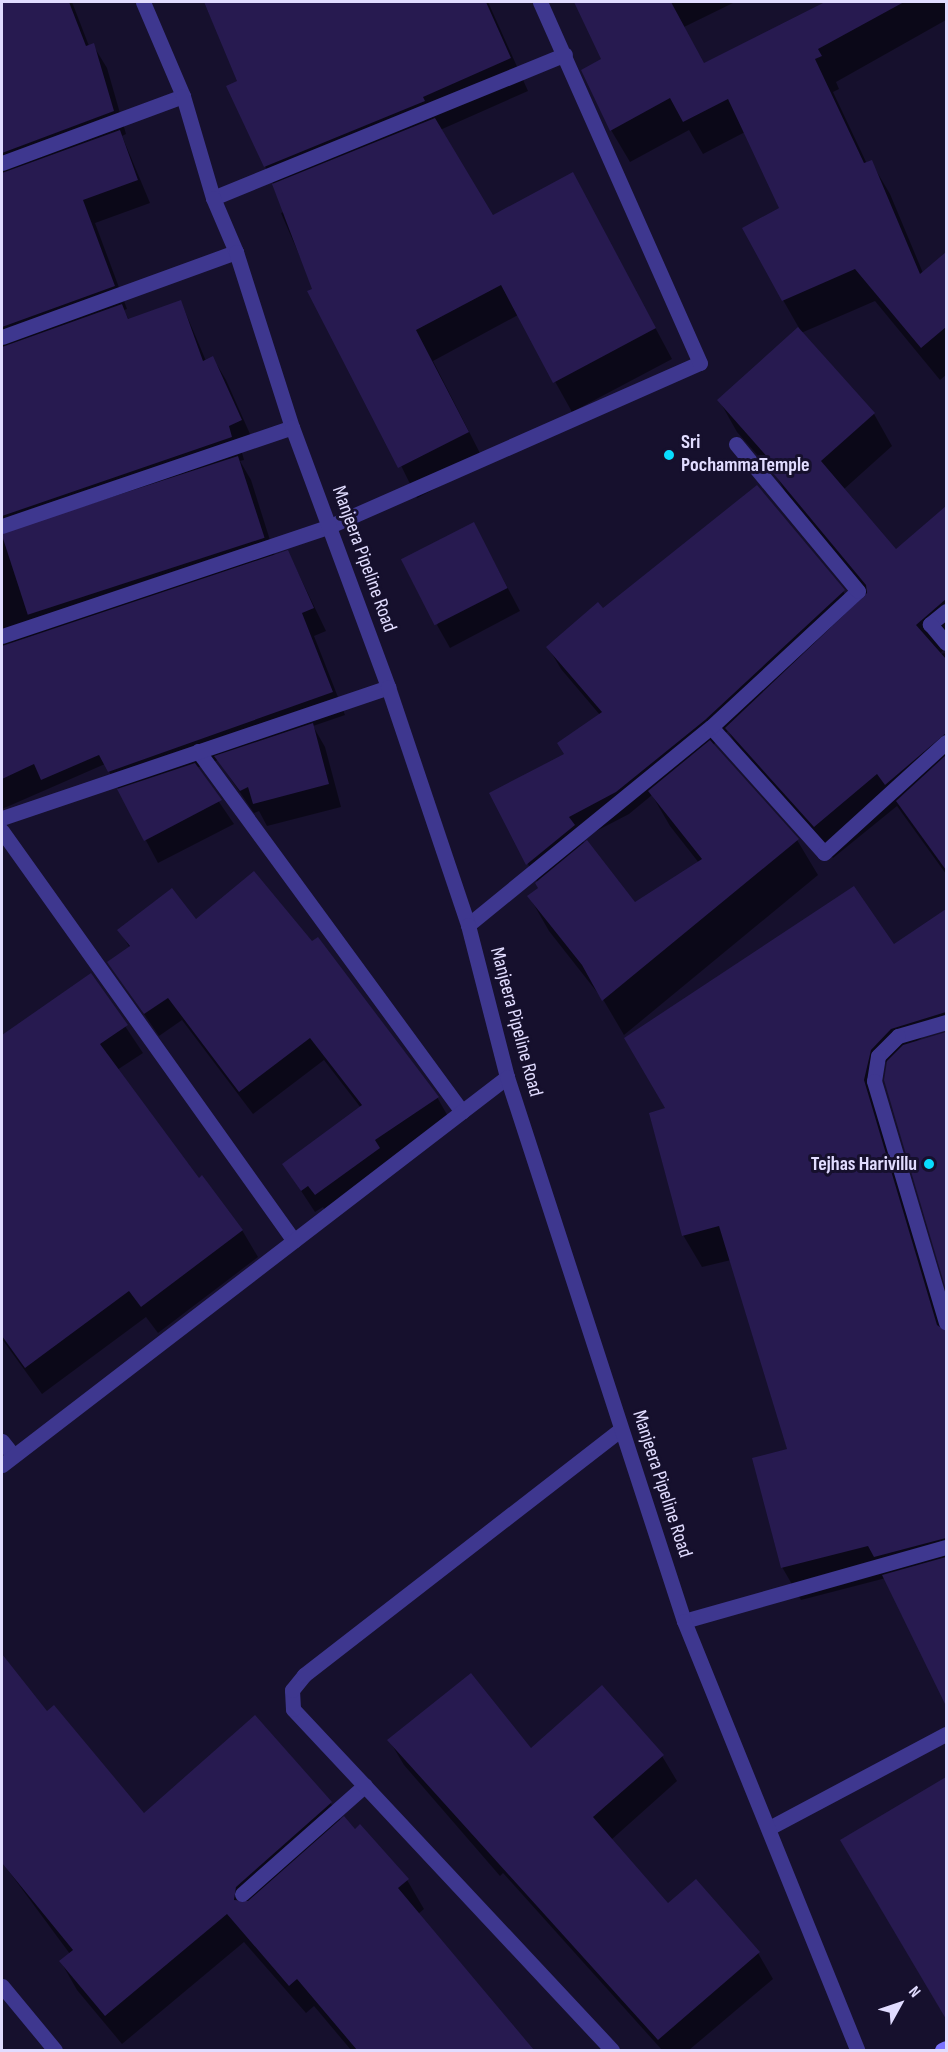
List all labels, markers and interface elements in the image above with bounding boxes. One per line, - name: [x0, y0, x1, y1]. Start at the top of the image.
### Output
- place label: Sri PochammaTemple: [681, 431, 810, 478]
- marker: Sri PochammaTemple: [662, 448, 676, 462]
- street label: Manjeera Pipeline Road: [326, 483, 402, 635]
- street label: Manjeera Pipeline Road: [485, 945, 547, 1099]
- place label: Tejhas Harivillu: [811, 1152, 917, 1176]
- marker: Tejhas Harivillu: [922, 1157, 936, 1171]
- street label: Manjeera Pipeline Road: [627, 1407, 697, 1561]
- north arrow: [870, 1974, 930, 2034]
- text: N: [904, 1983, 924, 2001]

